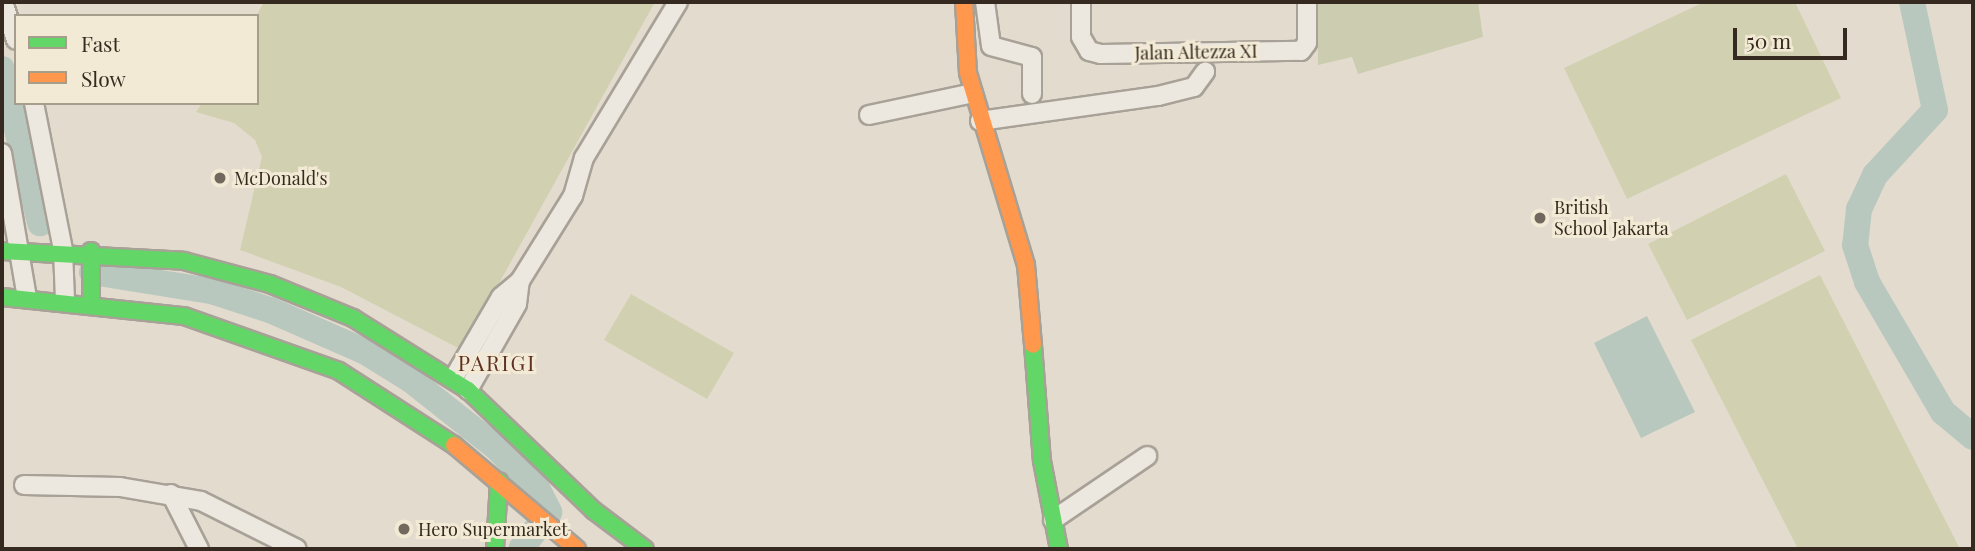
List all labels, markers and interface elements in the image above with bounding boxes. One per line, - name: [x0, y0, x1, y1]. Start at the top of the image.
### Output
- legend: [14, 14, 259, 105]
- scale bar: [1737, 14, 1851, 58]
- text: 50 m: [1746, 26, 1791, 54]
- text: Fast: [81, 29, 120, 57]
- street label: Jalan Altezza XI: [1134, 40, 1258, 64]
- text: Slow: [81, 64, 126, 92]
- place label: McDonald's: [234, 167, 328, 189]
- marker: McDonald's: [212, 170, 228, 186]
- place label: British School Jakarta: [1554, 197, 1669, 240]
- marker: British School Jakarta: [1532, 210, 1548, 226]
- district label: PARIGI: [458, 349, 536, 375]
- place label: Hero Supermarket: [418, 518, 568, 540]
- marker: Hero Supermarket: [396, 521, 412, 537]

